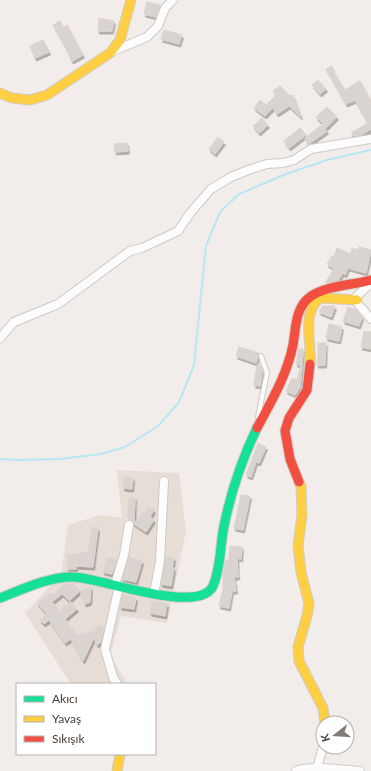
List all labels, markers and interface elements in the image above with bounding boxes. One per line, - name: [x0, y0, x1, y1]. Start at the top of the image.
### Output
- legend: [16, 683, 156, 755]
- text: Akıcı: [52, 691, 78, 706]
- text: Yavaş: [52, 711, 81, 726]
- north arrow: [315, 715, 355, 755]
- text: Sıkışık: [52, 731, 85, 746]
- text: K: [318, 732, 332, 744]

